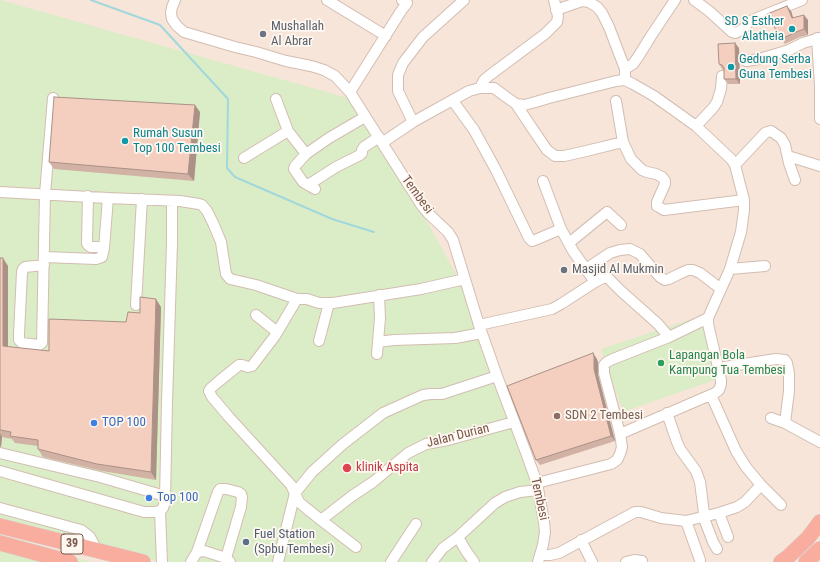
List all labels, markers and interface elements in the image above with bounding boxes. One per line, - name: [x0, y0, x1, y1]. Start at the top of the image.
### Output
- place label: SD S Esther Alatheia: [725, 14, 784, 45]
- place label: Mushallah Al Abrar: [271, 19, 324, 50]
- marker: SD S Esther Alatheia: [787, 24, 797, 34]
- marker: Mushallah Al Abrar: [258, 29, 268, 39]
- place label: Gedung Serba Guna Tembesi: [739, 52, 812, 83]
- marker: Gedung Serba Guna Tembesi: [726, 62, 736, 72]
- place label: Rumah Susun Top 100 Tembesi: [133, 126, 221, 157]
- marker: Rumah Susun Top 100 Tembesi: [120, 136, 130, 146]
- street label: Tembesi: [398, 173, 436, 217]
- place label: Masjid Al Mukmin: [572, 262, 664, 278]
- marker: Masjid Al Mukmin: [559, 265, 569, 275]
- place label: Lapangan Bola Kampung Tua Tembesi: [669, 348, 786, 379]
- marker: Lapangan Bola Kampung Tua Tembesi: [656, 358, 666, 368]
- place label: SDN 2 Tembesi: [565, 408, 643, 424]
- marker: SDN 2 Tembesi: [552, 411, 562, 421]
- place label: TOP 100: [102, 415, 146, 431]
- marker: TOP 100: [89, 418, 99, 428]
- street label: Jalan Durian: [425, 421, 491, 451]
- place label: klinik Aspita: [356, 460, 419, 476]
- marker: klinik Aspita: [341, 462, 353, 474]
- street label: Tembesi: [527, 476, 551, 522]
- place label: Top 100: [157, 490, 198, 506]
- marker: Top 100: [144, 493, 154, 503]
- place label: Fuel Station (Spbu Tembesi): [254, 527, 334, 558]
- road number: 39: [61, 534, 83, 554]
- marker: Fuel Station (Spbu Tembesi): [241, 537, 251, 547]

